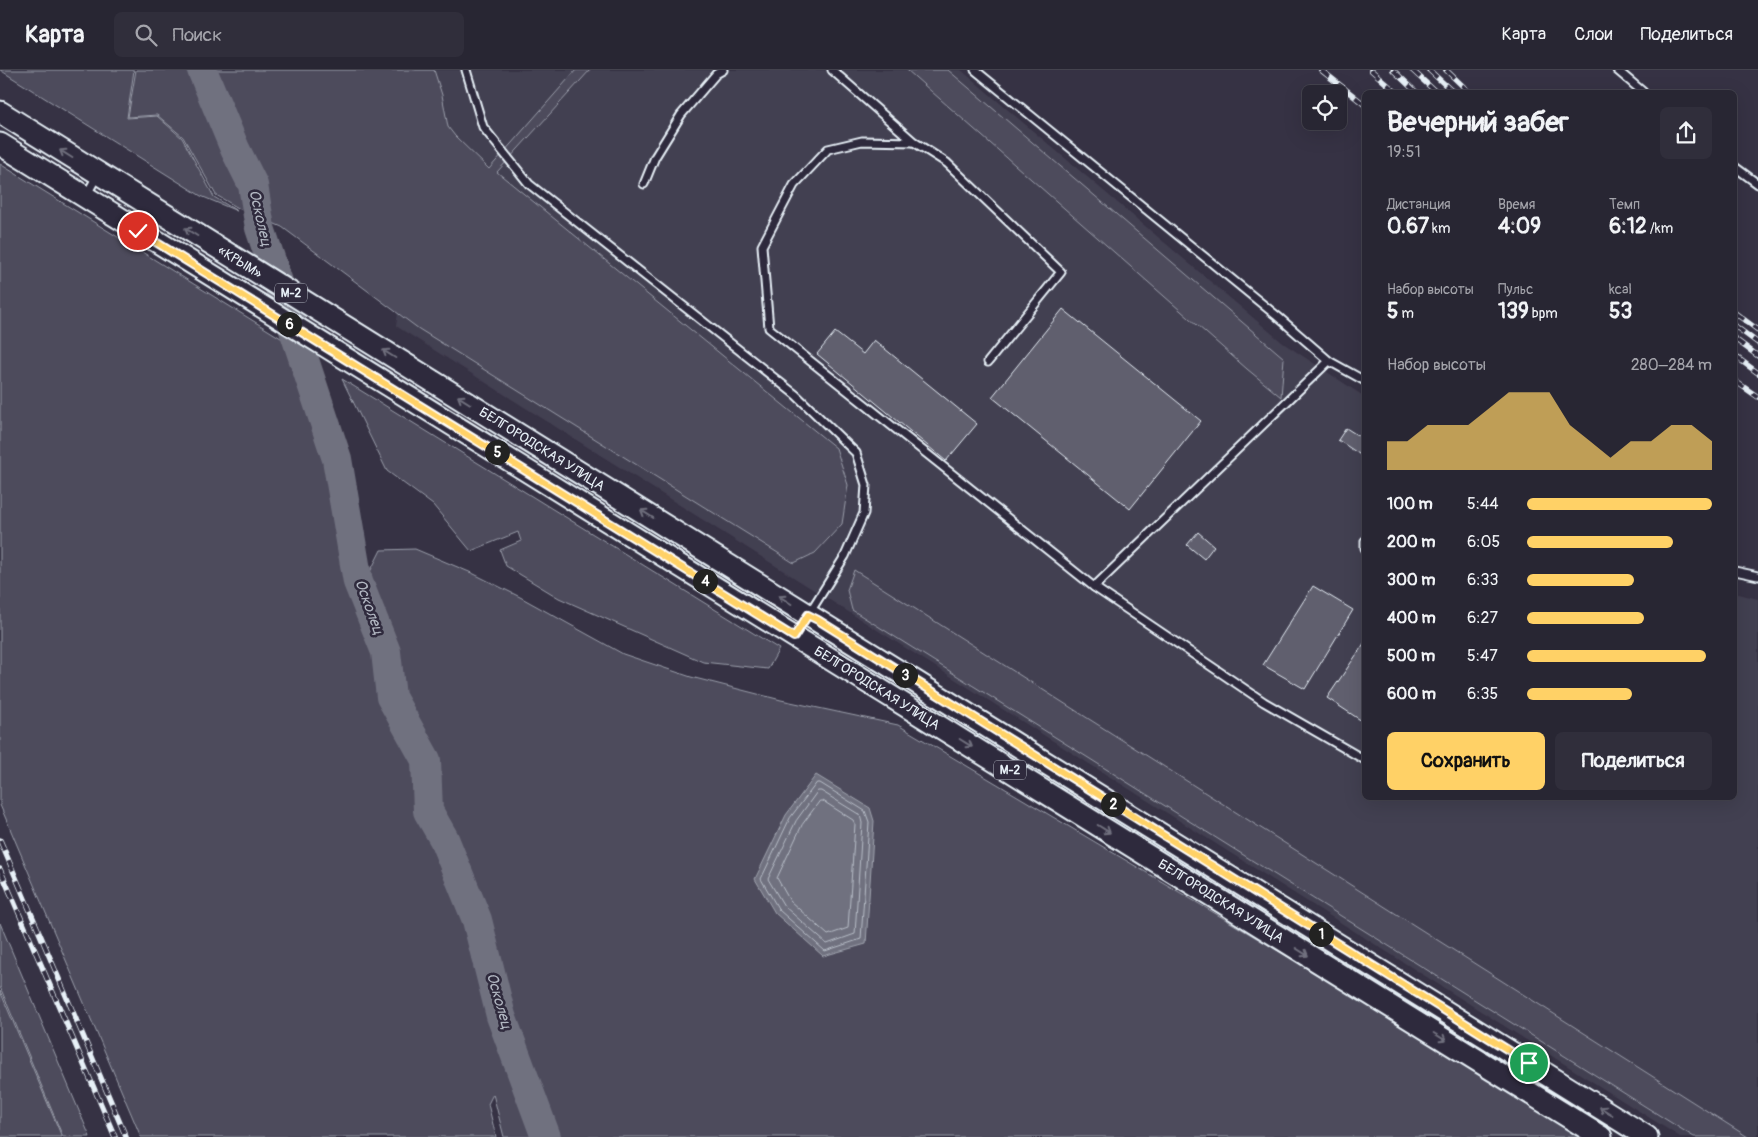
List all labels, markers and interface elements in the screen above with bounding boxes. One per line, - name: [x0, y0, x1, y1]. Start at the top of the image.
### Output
- search box: [114, 12, 464, 57]
- text: Карта: [25, 20, 84, 49]
- icon: search: [132, 21, 160, 49]
- text: Поиск: [172, 23, 222, 47]
- text: Карта: [1502, 23, 1546, 46]
- text: Слои: [1574, 23, 1612, 46]
- text: Поделиться: [1640, 23, 1733, 46]
- map controls: [1302, 85, 1347, 130]
- button: locate: [1302, 85, 1347, 130]
- text: Вечерний забег: [1387, 105, 1569, 140]
- button: share: [1660, 107, 1712, 159]
- text: 19:51: [1387, 142, 1421, 162]
- one-way arrow: [59, 148, 73, 158]
- water label: Осколец: [244, 188, 276, 249]
- text: Дистанция: [1387, 196, 1451, 213]
- text: Время: [1498, 196, 1535, 213]
- text: Темп: [1609, 196, 1640, 213]
- pin: [117, 210, 159, 252]
- text: 0.67: [1387, 213, 1429, 240]
- text: 4:09: [1498, 213, 1541, 240]
- text: 6:12: [1609, 213, 1647, 240]
- icon: check: [124, 217, 152, 245]
- text: km: [1429, 220, 1450, 237]
- text: /km: [1647, 220, 1673, 237]
- one-way arrow: [184, 226, 198, 236]
- street label: «КРЫМ»: [215, 242, 265, 282]
- text: Набор высоты: [1387, 281, 1474, 298]
- text: Пульс: [1498, 281, 1533, 298]
- text: kcal: [1609, 281, 1632, 298]
- road number: М-2: [275, 284, 307, 302]
- text: 5: [1387, 298, 1398, 325]
- text: 139: [1498, 298, 1529, 325]
- text: 53: [1609, 298, 1632, 325]
- text: m: [1398, 305, 1414, 322]
- text: bpm: [1529, 305, 1558, 322]
- pin: 6: [276, 312, 302, 336]
- text: 6: [285, 316, 294, 333]
- one-way arrow: [382, 348, 396, 358]
- text: Набор высоты: [1387, 355, 1486, 375]
- text: 280–284 m: [1631, 355, 1712, 375]
- one-way arrow: [457, 395, 471, 406]
- street label: БЕЛГОРОДСКАЯ УЛИЦА: [476, 403, 608, 495]
- pin: 5: [484, 440, 510, 464]
- text: 5: [494, 444, 501, 461]
- text: 100 m: [1387, 494, 1433, 514]
- text: 5:44: [1467, 494, 1499, 514]
- one-way arrow: [640, 509, 654, 519]
- text: 200 m: [1387, 532, 1435, 552]
- text: 6:05: [1467, 532, 1500, 552]
- pin: 4: [692, 568, 718, 594]
- text: 300 m: [1387, 570, 1435, 590]
- text: 6:33: [1467, 570, 1498, 590]
- text: 4: [701, 573, 710, 590]
- water label: Осколец: [350, 577, 388, 638]
- one-way arrow: [778, 595, 792, 605]
- text: 400 m: [1387, 608, 1436, 628]
- text: 6:27: [1467, 608, 1498, 628]
- street label: БЕЛГОРОДСКАЯ УЛИЦА: [811, 642, 943, 734]
- text: 500 m: [1387, 646, 1435, 666]
- text: 5:47: [1467, 646, 1498, 666]
- pin: 3: [892, 662, 918, 688]
- text: 3: [902, 667, 909, 684]
- text: 600 m: [1387, 684, 1436, 704]
- text: 6:35: [1467, 684, 1498, 704]
- button: Сохранить: [1387, 732, 1545, 790]
- button: Поделиться: [1555, 732, 1712, 790]
- one-way arrow: [959, 739, 973, 749]
- road number: М-2: [994, 760, 1026, 780]
- pin: 2: [1100, 792, 1126, 816]
- text: 2: [1110, 796, 1117, 813]
- one-way arrow: [1097, 824, 1111, 834]
- street label: БЕЛГОРОДСКАЯ УЛИЦА: [1155, 855, 1287, 947]
- pin: 1: [1308, 922, 1334, 946]
- text: 1: [1319, 926, 1324, 943]
- one-way arrow: [1295, 946, 1309, 957]
- water label: Осколец: [482, 971, 516, 1032]
- one-way arrow: [1433, 1032, 1447, 1043]
- pin: [1508, 1042, 1550, 1084]
- icon: arrive: [1515, 1049, 1543, 1077]
- one-way arrow: [1599, 1106, 1613, 1116]

